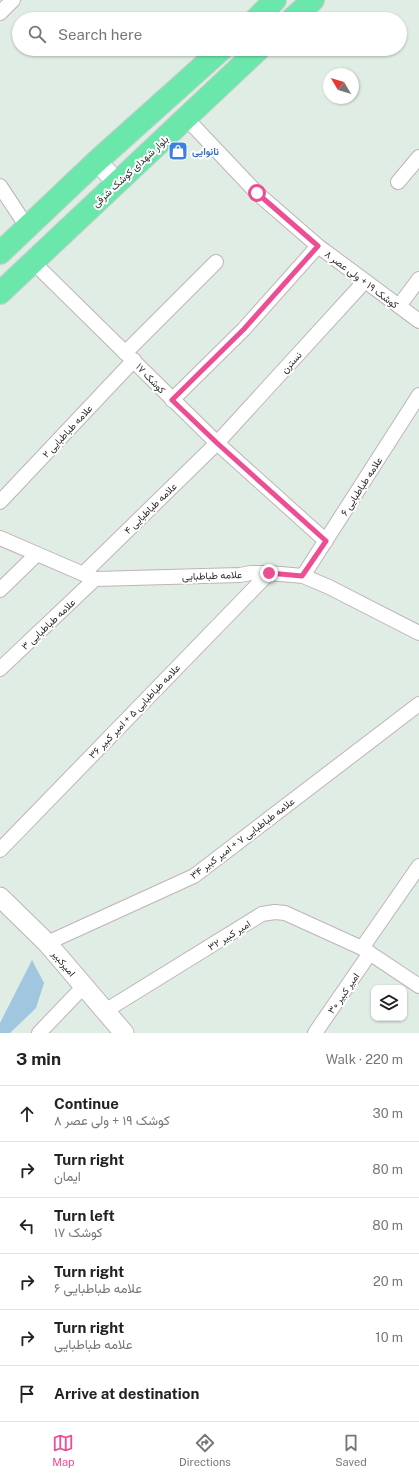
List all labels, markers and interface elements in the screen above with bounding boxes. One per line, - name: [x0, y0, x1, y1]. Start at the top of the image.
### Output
- search box: [12, 12, 407, 56]
- icon: search: [26, 23, 48, 45]
- text: Search here: [58, 26, 142, 43]
- north arrow: [323, 68, 359, 104]
- street label: بلوار شهدای کوشک شرقی: [90, 133, 171, 210]
- shop icon: نانوایی: [167, 140, 189, 162]
- place label: نانوایی: [192, 145, 219, 158]
- route start: [248, 184, 266, 202]
- street label: کوشک ۱۹ + ولی عصر ۸: [322, 247, 402, 312]
- street label: نسترن: [278, 349, 305, 376]
- street label: کوشک ۱۷: [133, 360, 169, 397]
- street label: علامه طباطبایی ۲: [39, 402, 95, 461]
- street label: علامه طباطبایی ۶: [338, 454, 385, 518]
- street label: علامه طباطبایی ۴: [121, 480, 180, 537]
- route end: [260, 564, 278, 582]
- street label: علامه طباطبایی: [182, 568, 242, 583]
- street label: علامه طباطبایی ۳: [19, 596, 78, 653]
- street label: علامه طباطبایی ۵ + امیر کبیر ۳۶: [86, 661, 183, 761]
- street label: علامه طباطبایی ۷ + امیر کبیر ۳۴: [187, 795, 297, 882]
- street label: امیر کبیر ۳۲: [206, 917, 253, 954]
- street label: امیرکبیر: [48, 947, 78, 979]
- street label: امیر کبیر ۳۰: [325, 970, 362, 1016]
- map controls: [371, 985, 407, 1021]
- button: layers: [371, 985, 407, 1021]
- text: 3 min: [16, 1049, 61, 1069]
- text: Walk · 220 m: [326, 1052, 403, 1067]
- text: Continue: [54, 1095, 119, 1112]
- icon: ahead: [16, 1103, 38, 1125]
- text: 30 m: [373, 1106, 403, 1121]
- text: کوشک ۱۹ + ولی عصر ۸: [54, 1113, 170, 1128]
- text: Turn right: [54, 1151, 124, 1168]
- icon: right: [16, 1159, 38, 1181]
- text: 80 m: [372, 1162, 403, 1177]
- text: ایمان: [54, 1169, 81, 1184]
- text: Turn left: [54, 1207, 115, 1224]
- icon: left: [16, 1215, 38, 1237]
- text: 80 m: [372, 1218, 403, 1233]
- text: کوشک ۱۷: [54, 1225, 103, 1240]
- text: Turn right: [54, 1263, 124, 1280]
- icon: right: [16, 1271, 38, 1293]
- text: 20 m: [373, 1274, 403, 1289]
- text: علامه طباطبایی ۶: [54, 1281, 142, 1296]
- text: Turn right: [54, 1319, 124, 1336]
- icon: right: [16, 1327, 38, 1349]
- text: 10 m: [375, 1330, 403, 1345]
- text: علامه طباطبایی: [54, 1337, 132, 1352]
- icon: arrive: [16, 1383, 38, 1405]
- text: Arrive at destination: [54, 1385, 199, 1402]
- tab: Map: [52, 1432, 75, 1468]
- tab: Directions: [179, 1432, 231, 1468]
- tab: Saved: [335, 1432, 367, 1468]

